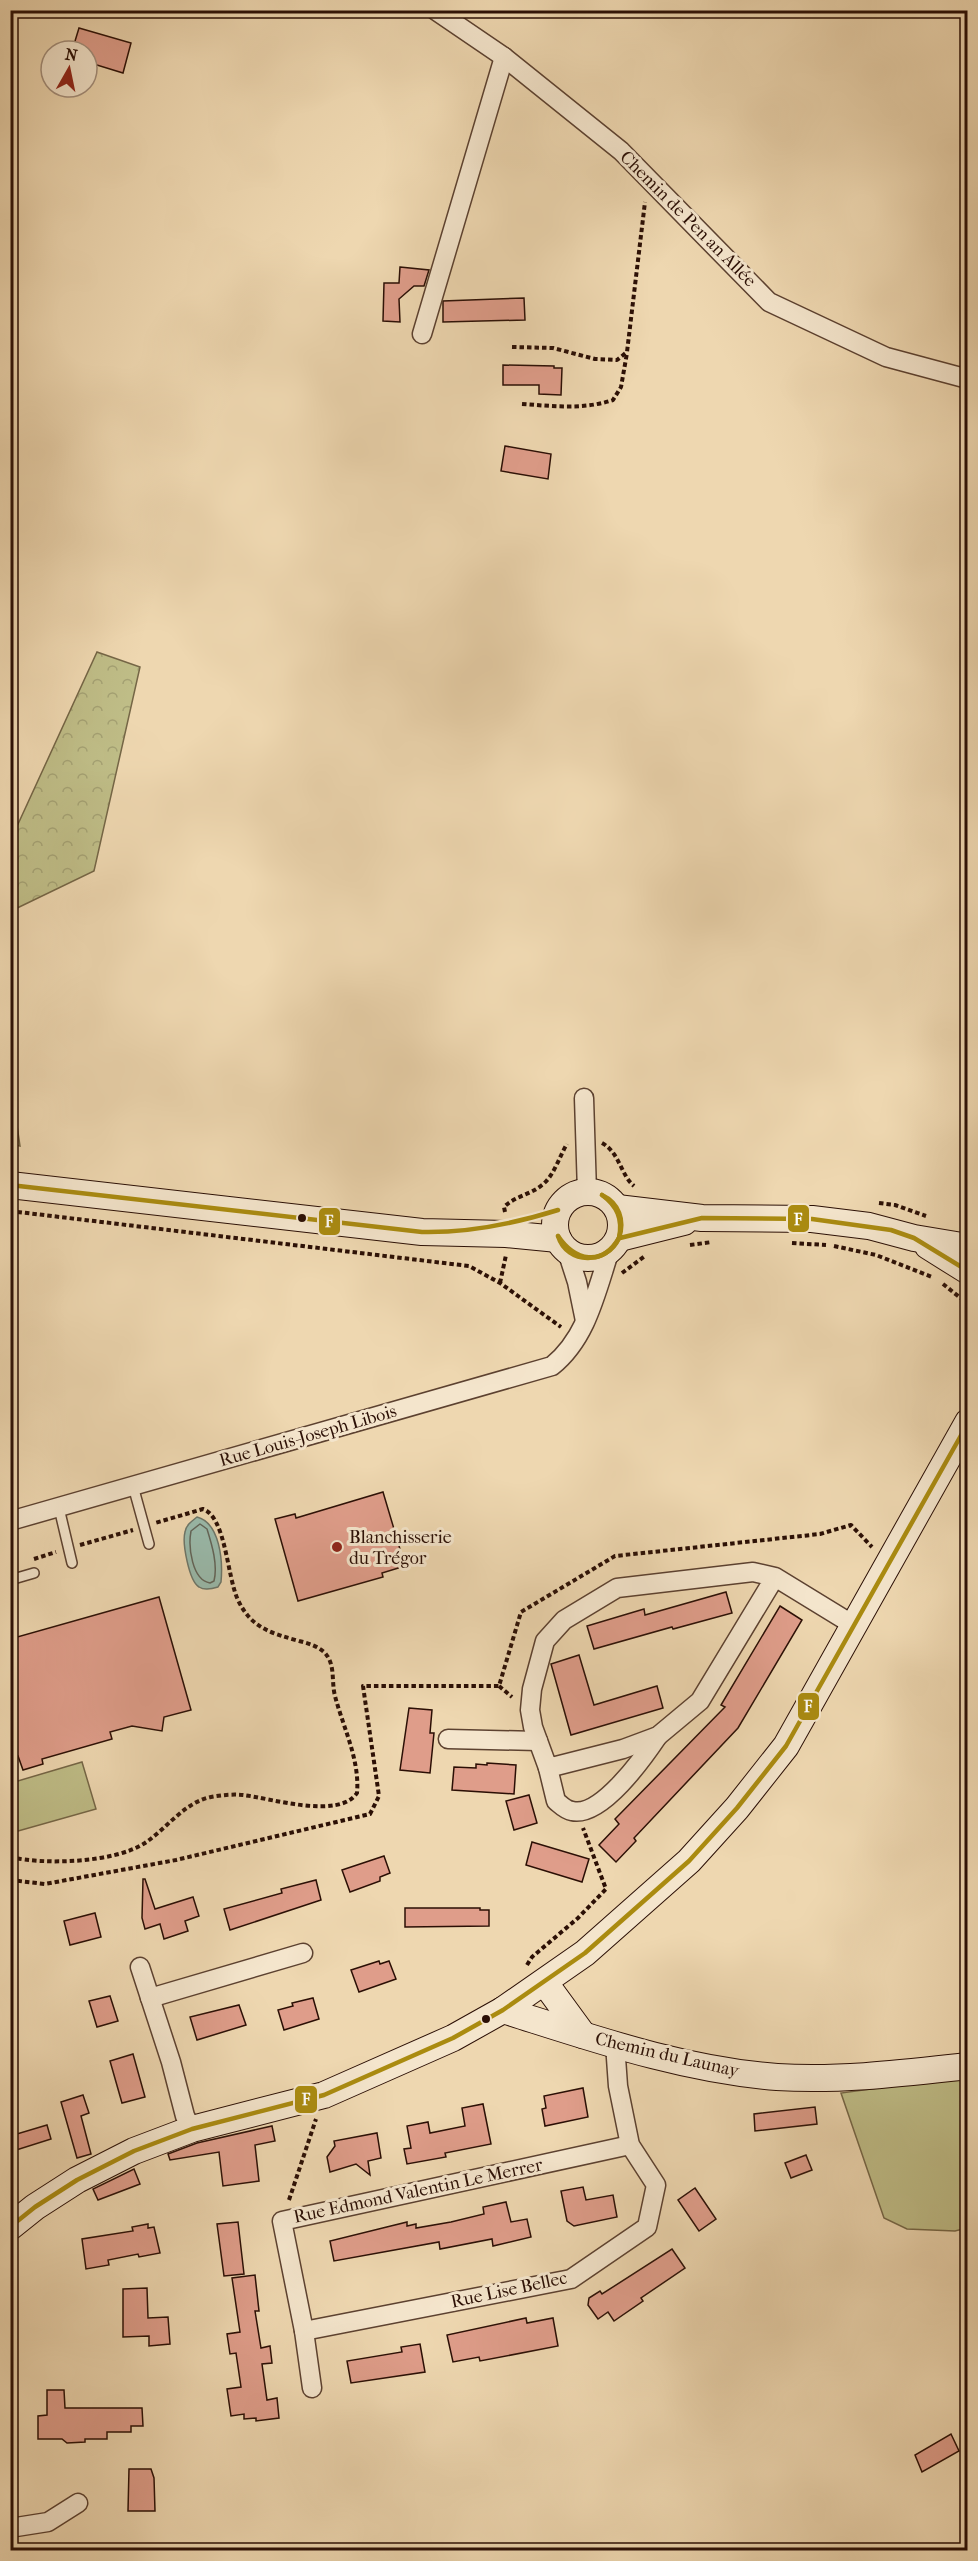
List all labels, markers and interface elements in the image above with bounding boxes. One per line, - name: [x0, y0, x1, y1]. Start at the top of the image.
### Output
- north arrow: [39, 39, 99, 99]
- text: N: [64, 44, 80, 65]
- street label: Chemin de Pen an Allée: [616, 147, 760, 291]
- line badge: F: [787, 1204, 810, 1233]
- line badge: F: [318, 1207, 341, 1236]
- text: F: [793, 1210, 803, 1229]
- unlabelled marker: [296, 1212, 308, 1224]
- text: F: [324, 1212, 334, 1231]
- street label: Rue Louis-Joseph Libois: [217, 1401, 399, 1471]
- place label: Blanchisserie du Trégor: [349, 1527, 452, 1569]
- marker: Blanchisserie du Trégor: [330, 1540, 344, 1554]
- line badge: F: [797, 1692, 820, 1721]
- text: F: [803, 1697, 813, 1716]
- unlabelled marker: [480, 2013, 492, 2025]
- street label: Chemin du Launay: [593, 2028, 742, 2082]
- line badge: F: [294, 2085, 318, 2114]
- text: F: [301, 2090, 311, 2109]
- street label: Rue Edmond Valentin Le Merrer: [292, 2154, 545, 2228]
- street label: Rue Lise Bellec: [449, 2267, 569, 2313]

